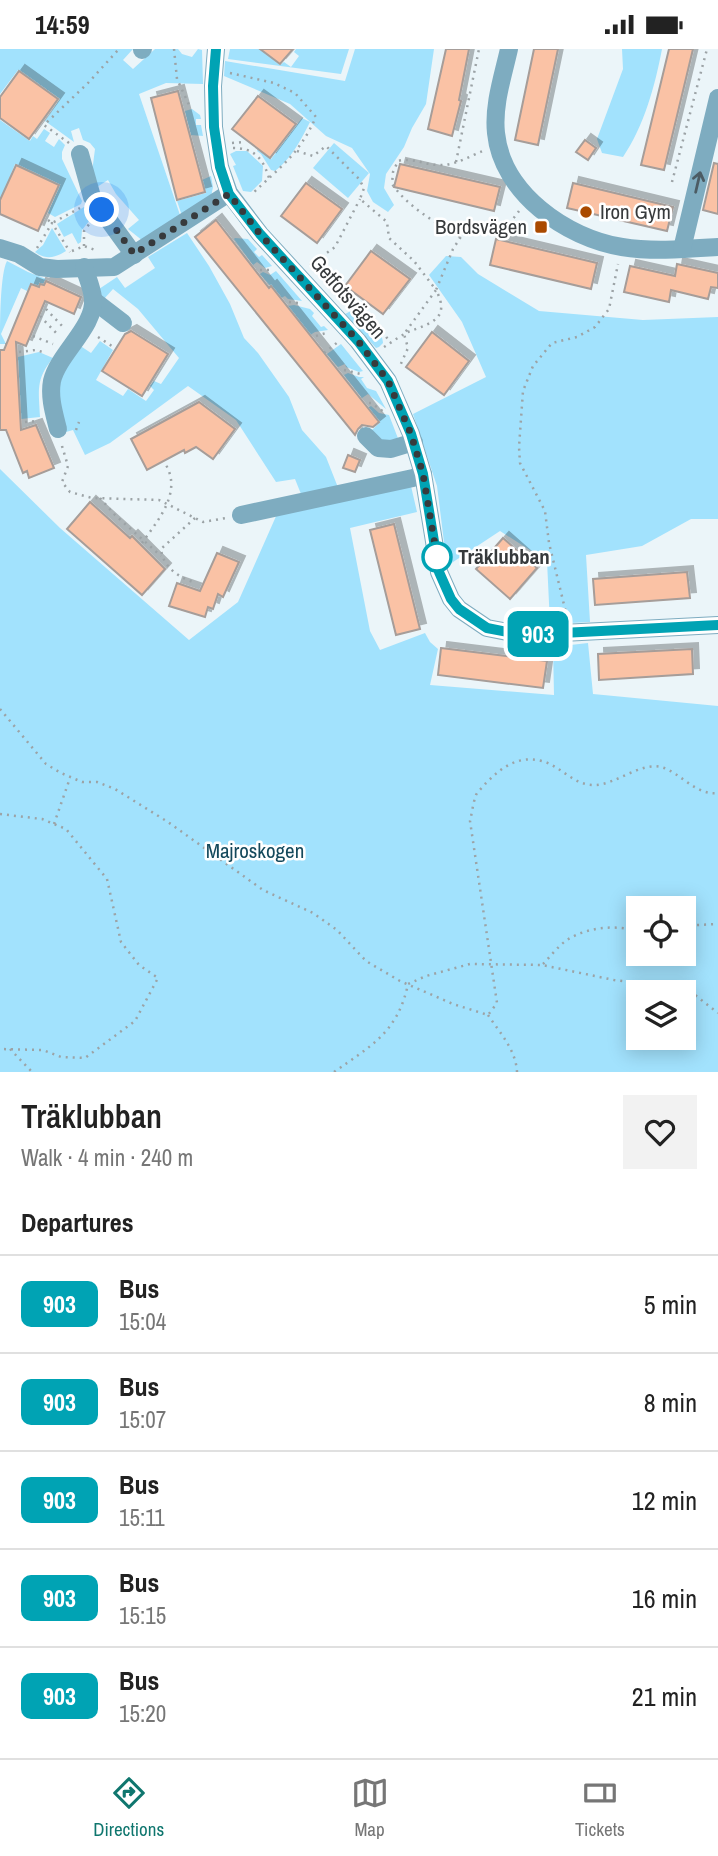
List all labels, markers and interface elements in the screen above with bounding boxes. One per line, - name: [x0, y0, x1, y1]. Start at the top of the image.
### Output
- text: 14:59: [35, 7, 90, 42]
- one-way arrow: [692, 171, 705, 194]
- your location: [84, 192, 119, 227]
- place label: Iron Gym: [600, 197, 671, 226]
- marker: Iron Gym: [578, 204, 594, 220]
- place label: Bordsvägen: [435, 212, 527, 241]
- marker: Bordsvägen: [533, 219, 549, 235]
- street label: Getfotsvägen: [304, 248, 393, 345]
- marker: Träklubban: [422, 542, 452, 572]
- place label: Träklubban: [458, 542, 550, 571]
- line badge: 903: [498, 611, 578, 657]
- text: 903: [522, 618, 554, 650]
- park label: Majroskogen: [206, 836, 304, 865]
- map controls: [626, 896, 696, 1050]
- button: locate: [626, 896, 696, 966]
- button: layers: [626, 980, 696, 1050]
- text: Träklubban: [21, 1094, 162, 1138]
- button: heart: [623, 1095, 697, 1169]
- text: Walk · 4 min · 240 m: [21, 1142, 193, 1173]
- text: Departures: [21, 1205, 134, 1240]
- text: Bus: [119, 1271, 159, 1306]
- text: 5 min: [644, 1287, 697, 1322]
- text: 903: [43, 1288, 76, 1320]
- text: 15:04: [119, 1306, 166, 1337]
- text: Bus: [119, 1369, 159, 1404]
- text: 8 min: [644, 1385, 697, 1420]
- text: 903: [43, 1386, 76, 1418]
- text: 15:07: [119, 1404, 166, 1435]
- text: Bus: [119, 1467, 159, 1502]
- text: 12 min: [632, 1483, 697, 1518]
- text: 903: [43, 1484, 76, 1516]
- text: 15:11: [119, 1502, 165, 1533]
- text: Bus: [119, 1565, 159, 1600]
- text: 16 min: [632, 1581, 697, 1616]
- text: 903: [43, 1582, 76, 1614]
- text: 15:15: [119, 1600, 166, 1631]
- text: Bus: [119, 1663, 159, 1698]
- text: 21 min: [632, 1679, 697, 1714]
- text: 903: [43, 1680, 76, 1712]
- text: 15:20: [119, 1698, 166, 1729]
- tab: Directions: [93, 1774, 164, 1842]
- tab: Map: [351, 1774, 389, 1842]
- tab: Tickets: [575, 1774, 625, 1842]

